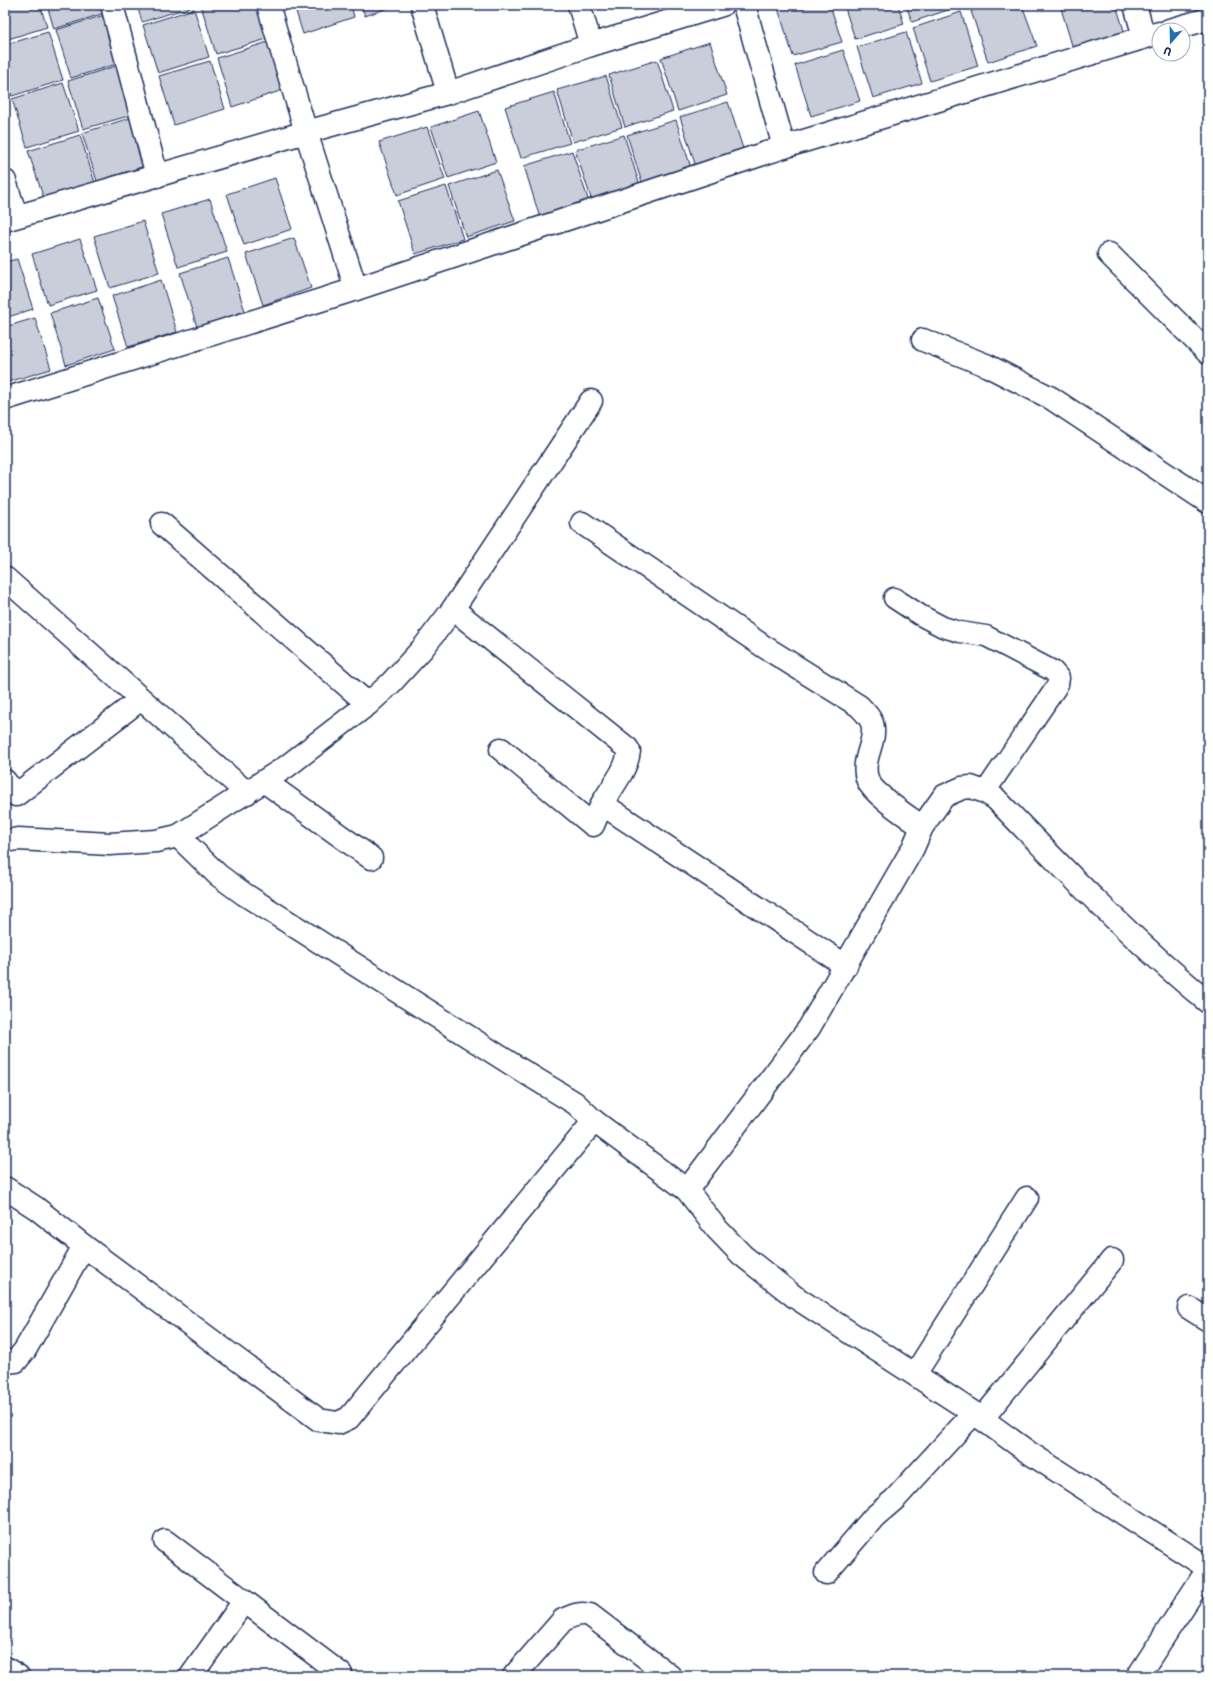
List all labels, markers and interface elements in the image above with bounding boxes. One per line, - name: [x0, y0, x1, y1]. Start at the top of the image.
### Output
- north arrow: [1151, 22, 1191, 62]
- text: U: [1162, 43, 1174, 59]

